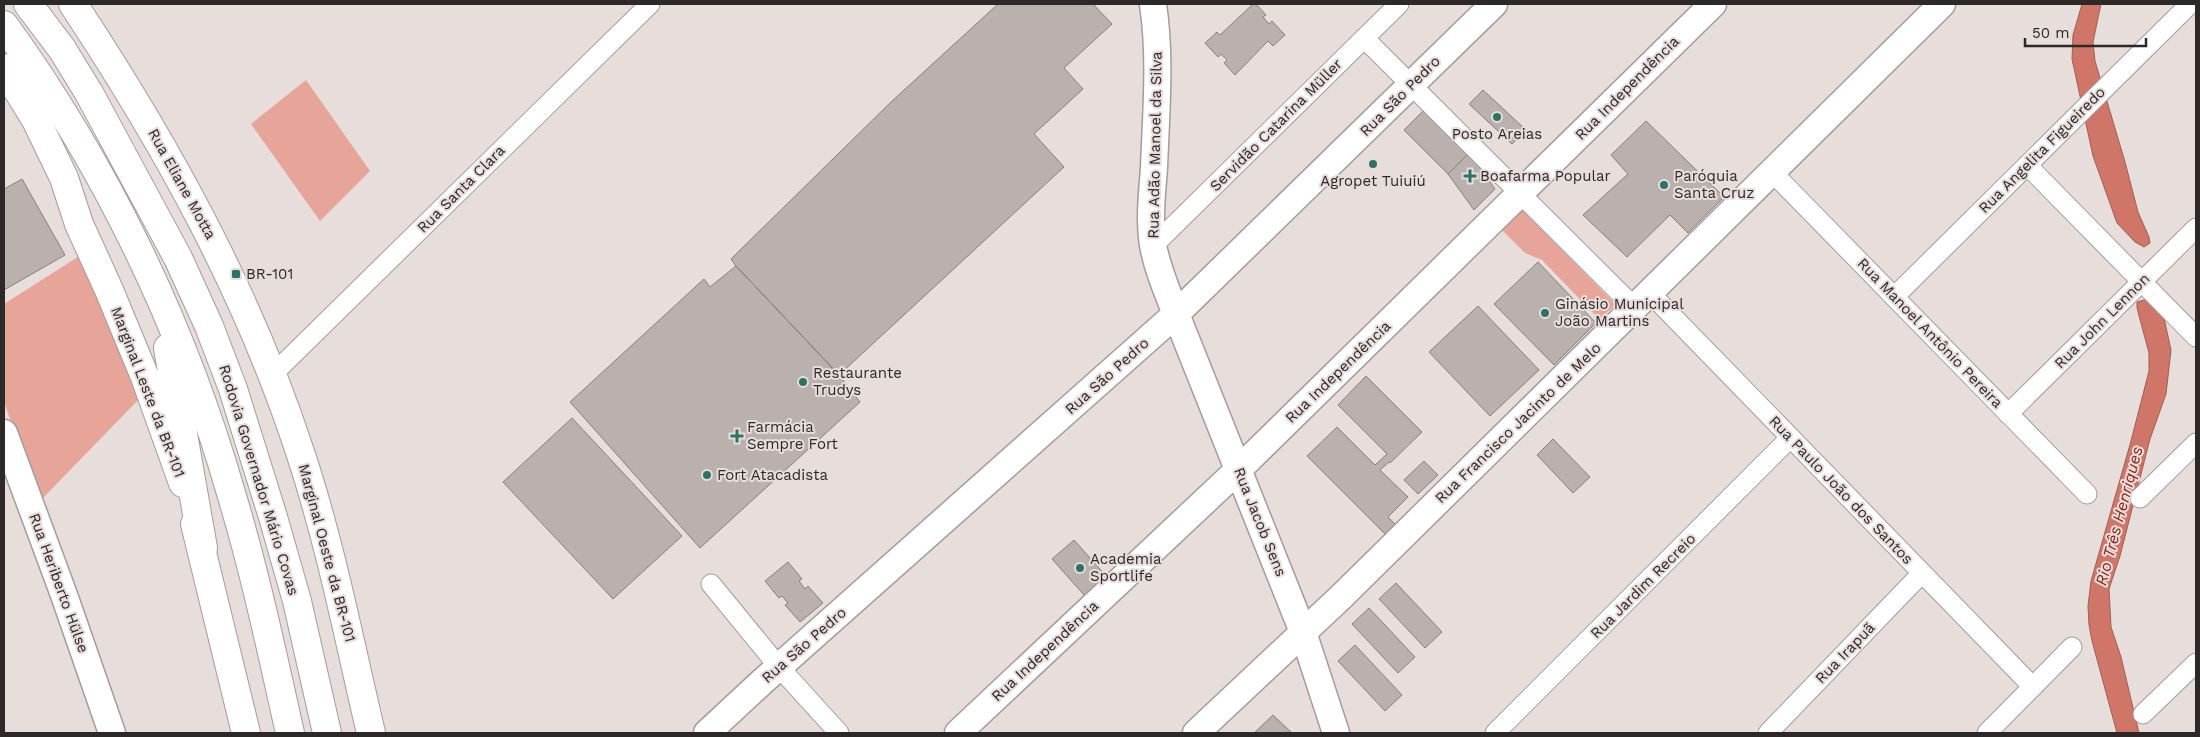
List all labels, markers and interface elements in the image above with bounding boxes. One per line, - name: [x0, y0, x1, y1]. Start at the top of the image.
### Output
- scale bar: [2025, 15, 2146, 47]
- text: 50 m: [2032, 24, 2069, 42]
- street label: Rua Independência: [1571, 32, 1683, 144]
- street label: Rua Adão Manoel da Silva: [1144, 51, 1166, 239]
- street label: Rua São Pedro: [1356, 52, 1444, 140]
- street label: Servidão Catarina Müller: [1206, 55, 1346, 195]
- street label: Rua Angelita Figueiredo: [1975, 83, 2109, 217]
- marker: Posto Areias: [1491, 111, 1503, 123]
- place label: Posto Areias: [1452, 125, 1542, 143]
- street label: Rua Eliane Motta: [144, 126, 220, 243]
- street label: Rua Santa Clara: [413, 141, 509, 237]
- marker: Agropet Tuiuiú: [1367, 158, 1379, 170]
- place label: Boafarma Popular: [1480, 167, 1611, 185]
- place label: Paróquia Santa Cruz: [1674, 167, 1754, 202]
- marker: Boafarma Popular: [1464, 170, 1476, 182]
- place label: Agropet Tuiuiú: [1320, 172, 1426, 190]
- marker: Paróquia Santa Cruz: [1658, 179, 1670, 191]
- street label: Rua Manoel Antônio Pereira: [1854, 254, 2007, 412]
- place label: BR-101: [246, 265, 293, 283]
- marker: BR-101: [230, 268, 242, 280]
- street label: Rua John Lennon: [2051, 270, 2153, 372]
- place label: Ginásio Municipal João Martins: [1555, 295, 1684, 330]
- street label: Marginal Leste da BR-101: [107, 304, 189, 480]
- marker: Ginásio Municipal João Martins: [1539, 307, 1551, 319]
- street label: Rua Independência: [1282, 317, 1395, 427]
- street label: Rua São Pedro: [1061, 334, 1153, 418]
- street label: Rua Francisco Jacinto de Melo: [1431, 339, 1605, 507]
- street label: Rodovia Governador Mário Covas: [215, 362, 303, 598]
- place label: Restaurante Trudys: [813, 364, 902, 399]
- marker: Restaurante Trudys: [797, 376, 809, 388]
- street label: Rua Paulo João dos Santos: [1765, 412, 1917, 568]
- place label: Farmácia Sempre Fort: [747, 418, 839, 453]
- marker: Farmácia Sempre Fort: [731, 430, 743, 442]
- water label: Rio Três Henriques: [2091, 444, 2147, 588]
- street label: Marginal Oeste da BR-101: [295, 462, 359, 644]
- street label: Rua Jacob Sens: [1230, 465, 1290, 579]
- place label: Fort Atacadista: [717, 466, 828, 484]
- marker: Fort Atacadista: [701, 469, 713, 481]
- street label: Rua Heriberto Hülse: [25, 511, 93, 655]
- street label: Rua Jardim Recreio: [1587, 530, 1699, 642]
- place label: Academia Sportlife: [1090, 550, 1162, 585]
- marker: Academia Sportlife: [1074, 562, 1086, 574]
- street label: Rua Independência: [988, 596, 1103, 705]
- street label: Rua São Pedro: [758, 603, 850, 687]
- street label: Rua Irapuã: [1811, 618, 1879, 687]

